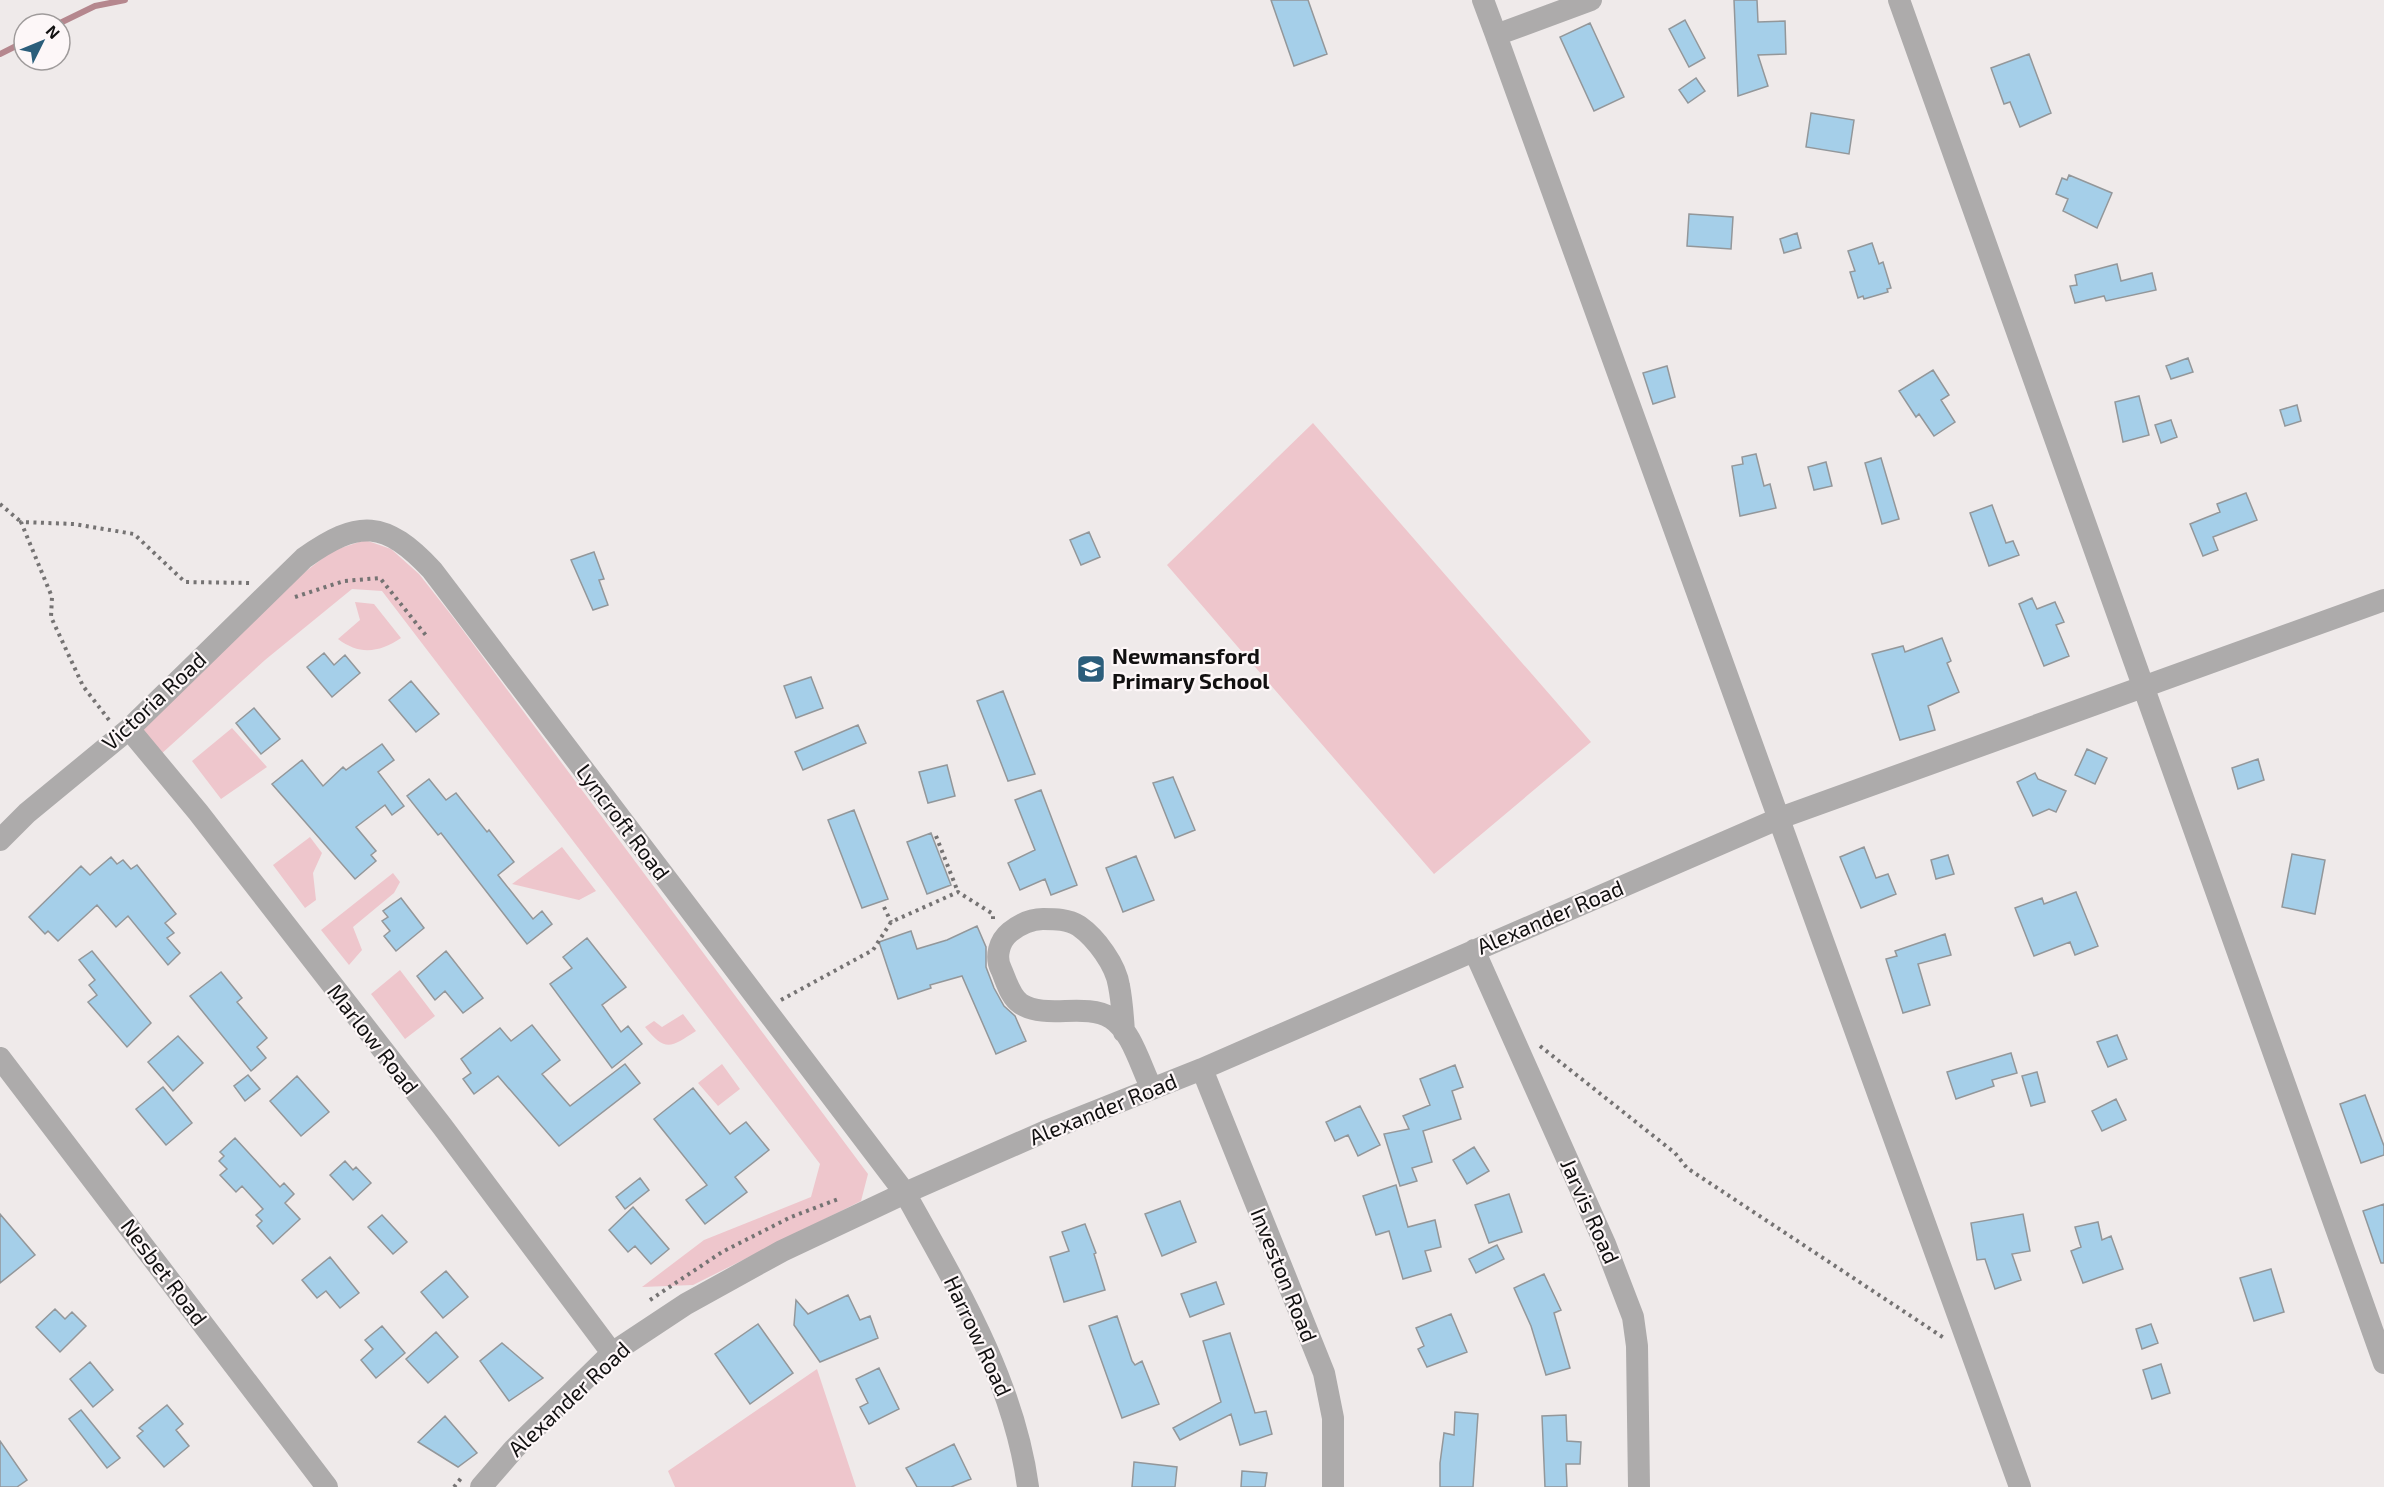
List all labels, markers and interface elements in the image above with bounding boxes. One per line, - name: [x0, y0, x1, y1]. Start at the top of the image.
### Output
- north arrow: [12, 12, 72, 72]
- text: N: [42, 21, 64, 42]
- place label: Newmansford Primary School: [1112, 642, 1270, 694]
- street label: Victoria Road: [96, 646, 211, 755]
- school or university icon: Newmansford Primary School: [1075, 653, 1107, 685]
- street label: Lyncroft Road: [572, 758, 676, 884]
- street label: Alexander Road: [1472, 873, 1627, 959]
- street label: Marlow Road: [323, 978, 425, 1099]
- street label: Alexander Road: [1025, 1067, 1180, 1150]
- street label: Jarvis Road: [1556, 1154, 1626, 1267]
- street label: Investon Road: [1246, 1204, 1324, 1345]
- street label: Nesbet Road: [116, 1213, 213, 1330]
- street label: Harrow Road: [940, 1271, 1018, 1400]
- street label: Alexander Road: [502, 1335, 635, 1461]

